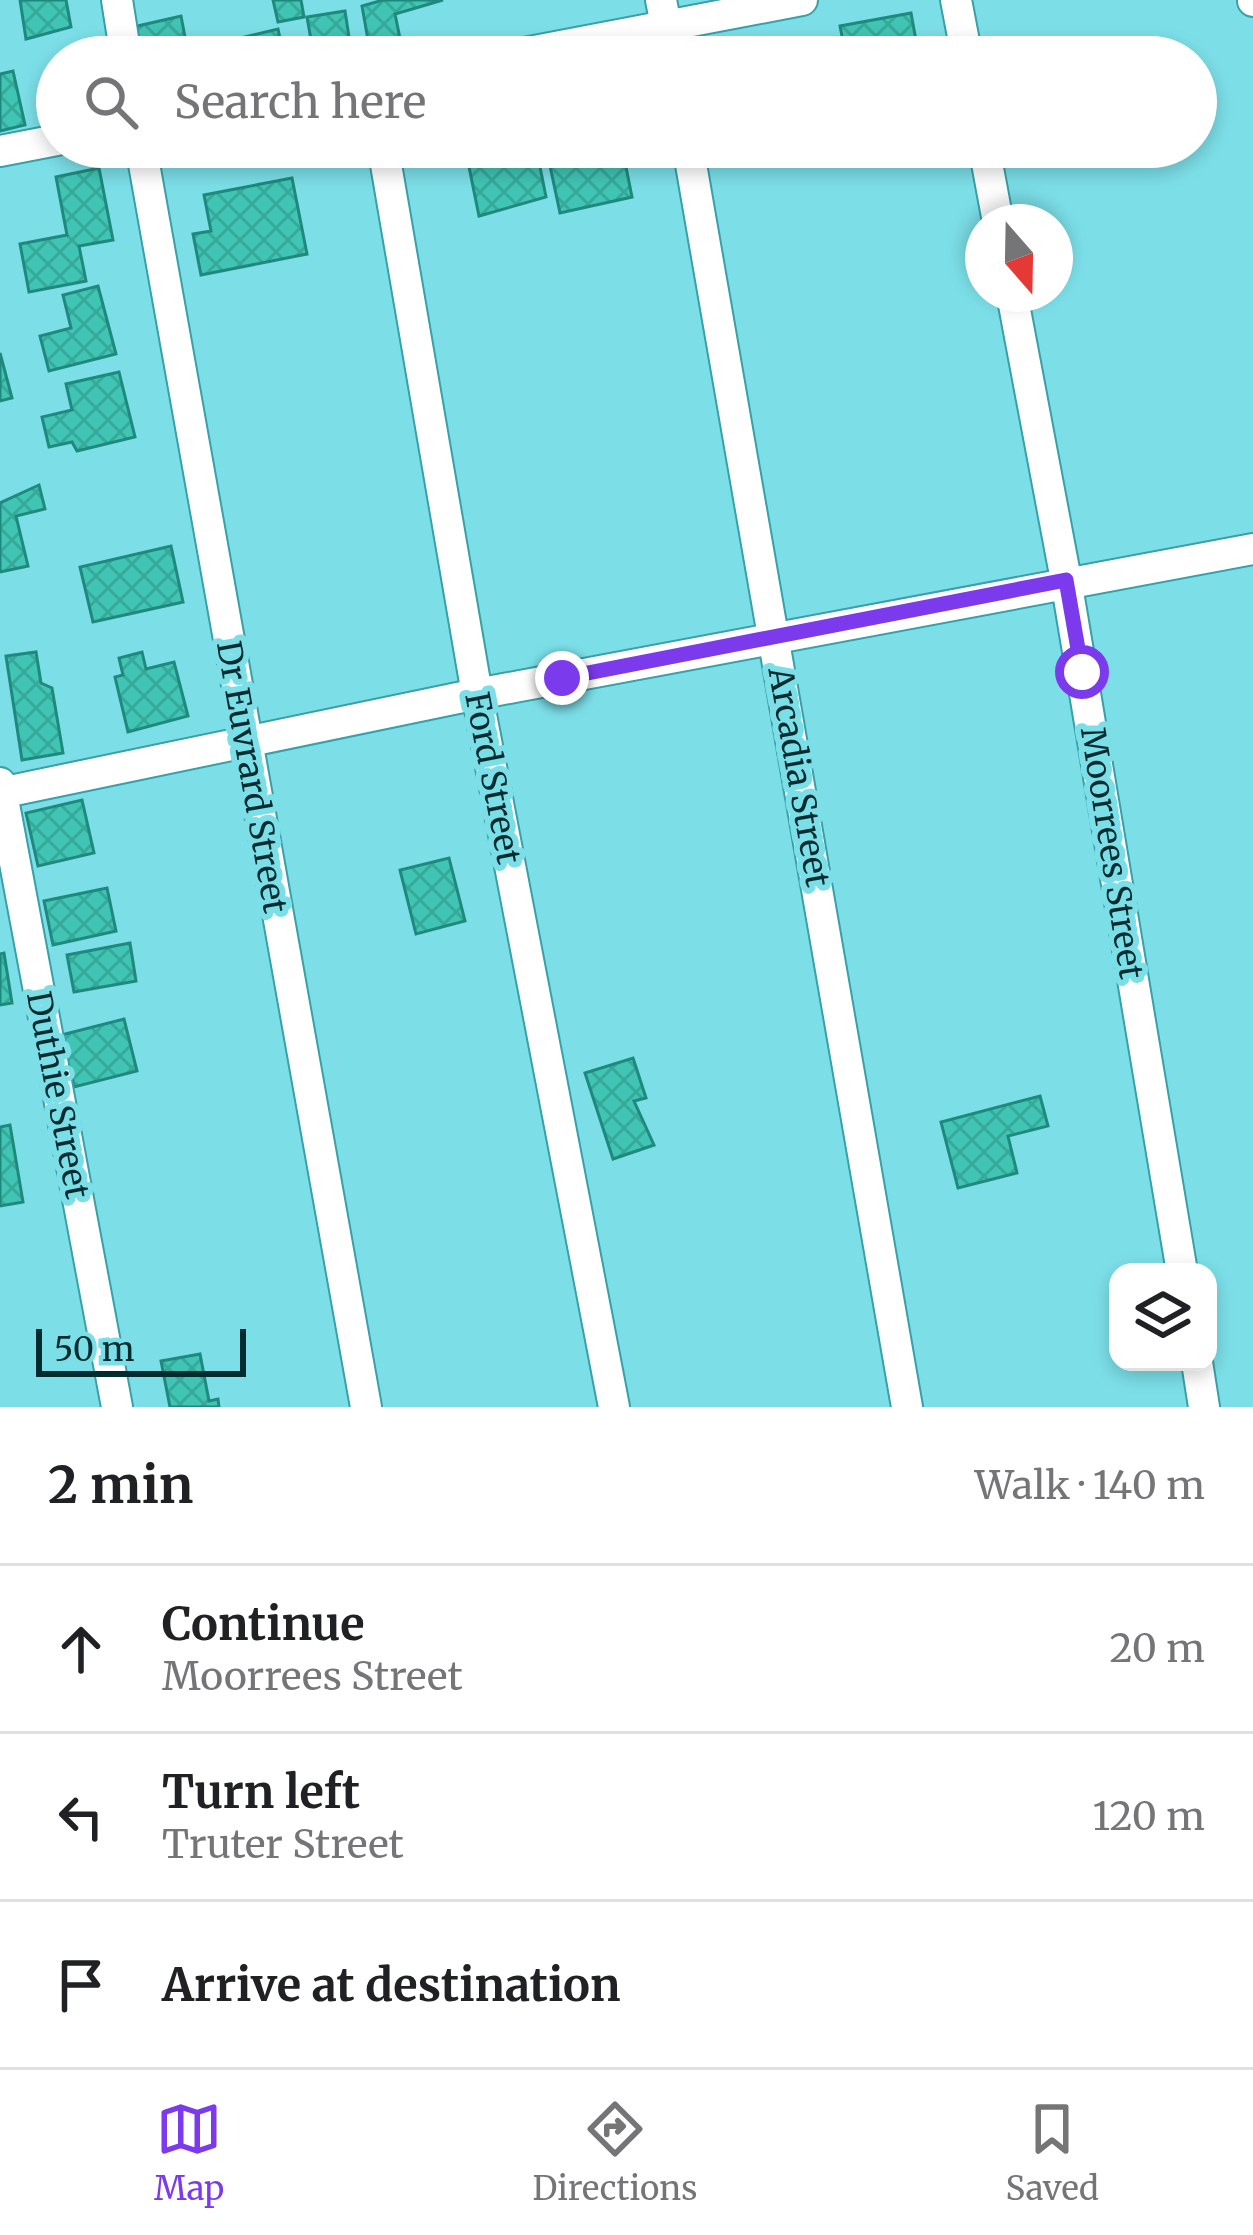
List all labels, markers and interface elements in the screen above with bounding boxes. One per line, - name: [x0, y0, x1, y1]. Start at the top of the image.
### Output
- search box: [36, 36, 1217, 168]
- icon: search: [78, 69, 144, 135]
- text: Search here: [174, 74, 426, 130]
- north arrow: [965, 204, 1073, 312]
- street label: Dr Euvrard Street: [208, 638, 296, 916]
- route start: [1055, 645, 1109, 699]
- route end: [535, 651, 589, 705]
- street label: Arcadia Street: [759, 663, 839, 890]
- street label: Ford Street: [456, 689, 530, 867]
- street label: Moorrees Street: [1072, 724, 1152, 982]
- street label: Duthie Street: [18, 988, 98, 1202]
- map controls: [1109, 1263, 1217, 1371]
- button: layers: [1109, 1263, 1217, 1371]
- scale bar: [36, 1323, 246, 1376]
- text: 50 m: [54, 1329, 135, 1370]
- text: 2 min: [48, 1453, 193, 1517]
- text: Walk · 140 m: [975, 1461, 1205, 1510]
- text: Continue: [162, 1596, 364, 1652]
- icon: ahead: [48, 1616, 114, 1682]
- text: 20 m: [1110, 1624, 1205, 1673]
- text: Moorrees Street: [162, 1652, 463, 1701]
- text: Turn left: [162, 1764, 360, 1820]
- icon: left: [48, 1784, 114, 1850]
- text: 120 m: [1092, 1792, 1205, 1841]
- text: Truter Street: [162, 1820, 404, 1869]
- icon: arrive: [48, 1952, 114, 2018]
- text: Arrive at destination: [162, 1957, 620, 2013]
- tab: Map: [154, 2096, 224, 2209]
- tab: Directions: [532, 2096, 697, 2209]
- tab: Saved: [1005, 2096, 1099, 2209]

